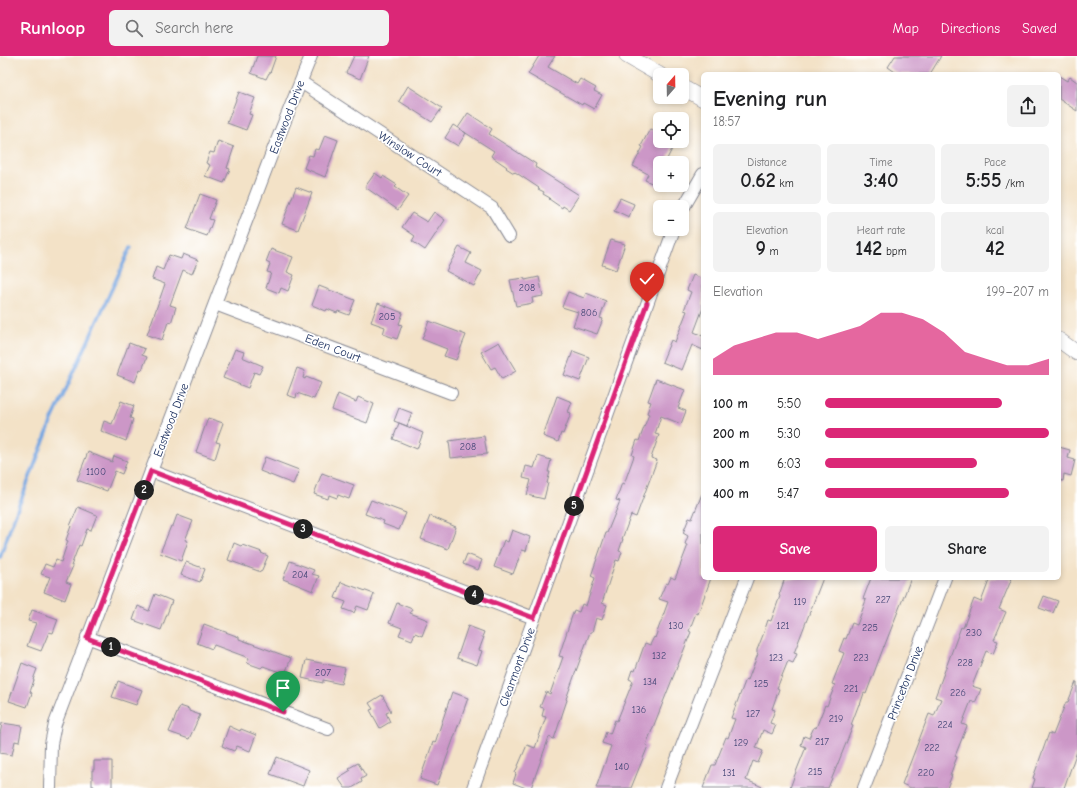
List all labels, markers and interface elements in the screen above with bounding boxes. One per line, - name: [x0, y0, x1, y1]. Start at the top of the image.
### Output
- search box: [109, 10, 389, 46]
- text: Runloop: [20, 17, 85, 39]
- icon: search: [123, 17, 145, 39]
- text: Search here: [155, 19, 233, 37]
- text: Map: [892, 20, 919, 37]
- text: Directions: [941, 20, 1000, 37]
- text: Saved: [1022, 20, 1057, 37]
- north arrow: [653, 68, 689, 104]
- map controls: [653, 68, 689, 236]
- street label: Eastwood Drive: [267, 78, 307, 156]
- button: share: [1007, 85, 1049, 127]
- text: Evening run: [713, 86, 827, 112]
- button: locate: [653, 112, 689, 148]
- text: 18:57: [713, 114, 740, 129]
- street label: Winslow Court: [376, 128, 445, 180]
- button: +: [653, 156, 689, 192]
- text: Distance: [747, 156, 787, 169]
- text: Time: [870, 156, 892, 169]
- text: Pace: [984, 156, 1006, 169]
- text: 0.62: [740, 169, 776, 192]
- text: 3:40: [864, 169, 898, 192]
- text: 5:55: [966, 169, 1002, 192]
- text: km: [776, 177, 794, 190]
- text: /km: [1002, 177, 1024, 190]
- button: −: [653, 200, 689, 236]
- text: Elevation: [746, 224, 788, 237]
- text: Heart rate: [857, 224, 905, 237]
- text: kcal: [986, 224, 1004, 237]
- text: 9: [755, 237, 766, 260]
- text: 142: [855, 237, 882, 260]
- text: 42: [985, 237, 1005, 260]
- text: m: [766, 245, 779, 258]
- text: bpm: [882, 245, 907, 258]
- pin: [630, 262, 664, 303]
- icon: check: [636, 268, 658, 290]
- house number: 208: [519, 282, 535, 294]
- text: Elevation: [713, 284, 763, 299]
- text: 199–207 m: [986, 284, 1049, 299]
- house number: 806: [581, 307, 597, 319]
- house number: 205: [379, 311, 395, 323]
- street label: Eden Court: [303, 331, 363, 365]
- street label: Eastwood Drive: [151, 381, 191, 459]
- text: 100 m: [713, 396, 748, 411]
- text: 5:50: [777, 396, 801, 411]
- text: 200 m: [713, 426, 749, 441]
- text: 5:30: [777, 426, 801, 441]
- house number: 208: [460, 441, 476, 453]
- text: 300 m: [713, 456, 749, 471]
- text: 6:03: [777, 456, 801, 471]
- house number: 1100: [86, 466, 106, 478]
- pin: 2: [134, 480, 154, 500]
- text: 2: [141, 483, 147, 496]
- text: 400 m: [713, 486, 749, 501]
- text: 5:47: [777, 486, 799, 501]
- pin: 5: [564, 496, 584, 516]
- text: 5: [571, 499, 577, 512]
- pin: 3: [293, 519, 313, 539]
- text: 3: [300, 522, 306, 535]
- button: Save: [713, 526, 877, 572]
- button: Share: [885, 526, 1049, 572]
- house number: 204: [292, 569, 308, 581]
- pin: 4: [464, 585, 484, 605]
- text: 4: [471, 588, 477, 601]
- house number: 227: [875, 594, 891, 606]
- house number: 119: [793, 596, 807, 608]
- house number: 130: [668, 620, 684, 632]
- house number: 121: [776, 620, 790, 632]
- house number: 225: [862, 622, 878, 634]
- street label: Clearmont Drive: [496, 626, 538, 708]
- house number: 230: [966, 627, 982, 639]
- pin: 1: [101, 637, 121, 657]
- text: 1: [109, 640, 113, 653]
- street label: Princeton Drive: [884, 644, 926, 722]
- house number: 132: [652, 650, 666, 662]
- house number: 123: [769, 652, 783, 664]
- house number: 223: [853, 652, 869, 664]
- house number: 228: [957, 657, 973, 669]
- house number: 207: [315, 667, 331, 679]
- pin: [266, 671, 300, 712]
- house number: 134: [643, 676, 657, 688]
- icon: arrive: [272, 677, 294, 699]
- house number: 125: [754, 678, 768, 690]
- house number: 221: [844, 683, 858, 695]
- house number: 226: [950, 687, 966, 699]
- house number: 136: [632, 704, 646, 716]
- house number: 127: [746, 708, 760, 720]
- house number: 219: [829, 713, 843, 725]
- house number: 224: [937, 719, 953, 731]
- house number: 217: [815, 736, 829, 748]
- house number: 129: [734, 737, 748, 749]
- house number: 222: [924, 742, 940, 754]
- house number: 140: [615, 761, 629, 773]
- house number: 215: [808, 766, 822, 778]
- house number: 131: [723, 767, 736, 779]
- house number: 220: [918, 767, 934, 779]

